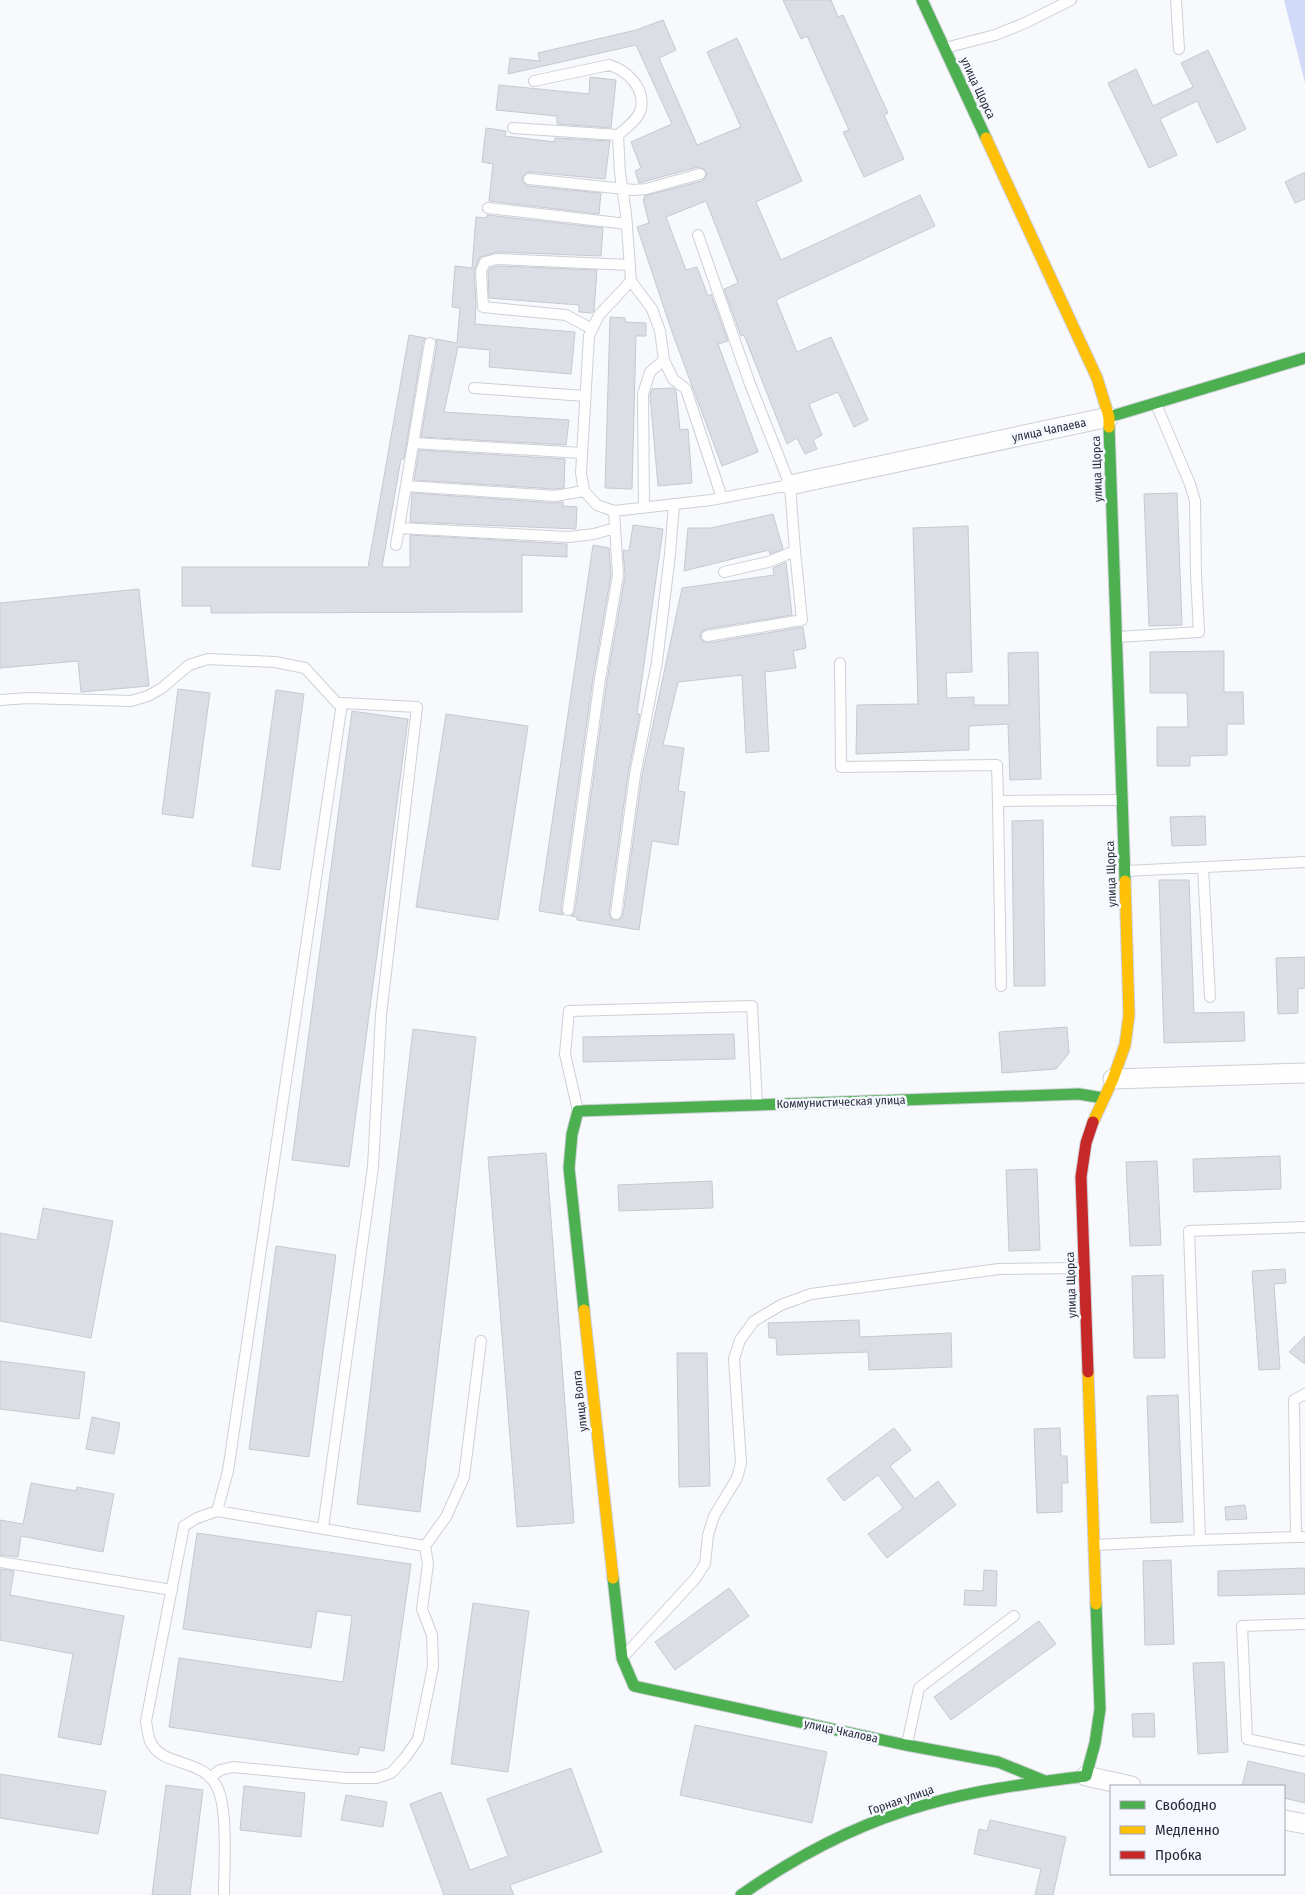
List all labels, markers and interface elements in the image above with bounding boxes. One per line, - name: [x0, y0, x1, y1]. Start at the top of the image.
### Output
- street label: улица Щорса: [958, 55, 998, 121]
- street label: улица Чапаева: [1011, 415, 1087, 445]
- street label: улица Щорса: [1089, 435, 1105, 502]
- street label: улица Щорса: [1103, 840, 1119, 907]
- street label: Коммунистическая улица: [776, 1093, 906, 1111]
- street label: улица Щорса: [1063, 1251, 1079, 1318]
- street label: улица Волга: [570, 1369, 590, 1433]
- street label: улица Чкалова: [803, 1716, 879, 1746]
- street label: Горная улица: [867, 1782, 936, 1818]
- legend: [1110, 1785, 1285, 1875]
- text: Свободно: [1155, 1796, 1217, 1814]
- text: Медленно: [1155, 1821, 1220, 1839]
- text: Пробка: [1155, 1846, 1202, 1864]

